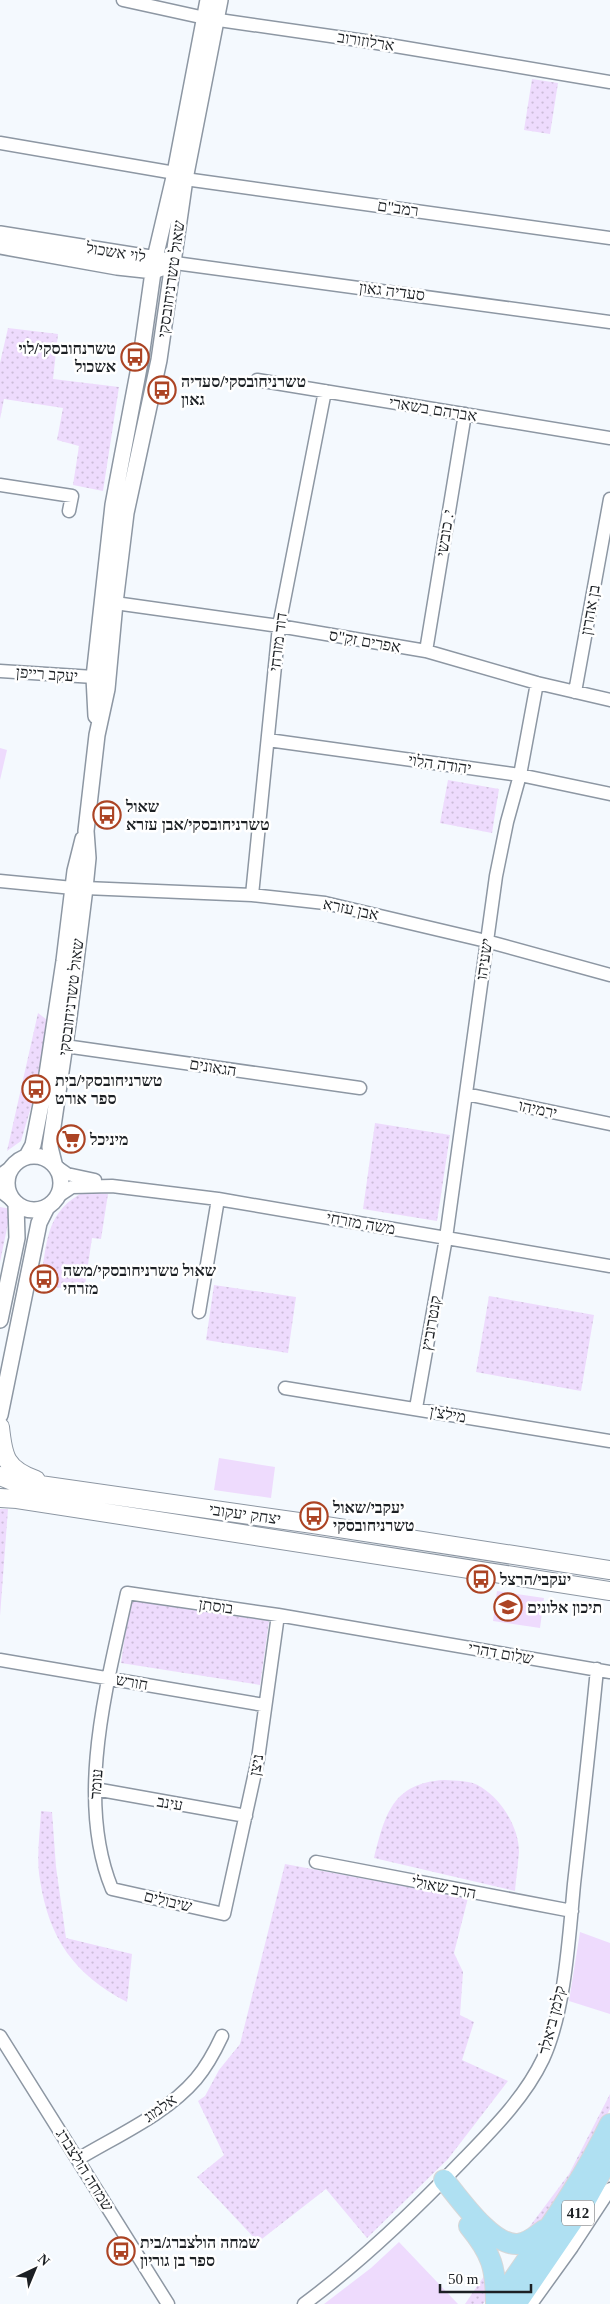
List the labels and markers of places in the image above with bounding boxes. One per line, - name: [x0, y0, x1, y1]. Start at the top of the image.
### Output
- place label: טשרנחובסקי/לוי אשכול: [19, 340, 116, 375]
- bus stop icon: טשרנחובסקי/לוי אשכול: [120, 342, 150, 372]
- place label: טשרניחובסקי/סעדיה גאון: [181, 373, 306, 409]
- bus stop icon: טשרניחובסקי/סעדיה גאון: [147, 375, 177, 405]
- place label: שאול טשרניחובסקי/אבן עזרא: [125, 798, 270, 834]
- bus stop icon: שאול טשרניחובסקי/אבן עזרא: [92, 800, 122, 830]
- place label: טשרניחובסקי/בית ספר אורט: [55, 1072, 163, 1107]
- bus stop icon: טשרניחובסקי/בית ספר אורט: [21, 1074, 51, 1104]
- supermarket icon: מיניכל: [56, 1124, 86, 1154]
- place label: מיניכל: [89, 1131, 128, 1148]
- place label: שאול טשרניחובסקי/משה מזרחי: [63, 1262, 217, 1297]
- bus stop icon: שאול טשרניחובסקי/משה מזרחי: [29, 1264, 59, 1294]
- place label: יעקבי/שאול טשרניחובסקי: [332, 1499, 414, 1534]
- bus stop icon: יעקבי/שאול טשרניחובסקי: [299, 1501, 329, 1531]
- bus stop icon: יעקבי/הרצל: [466, 1564, 496, 1594]
- place label: יעקבי/הרצל: [499, 1571, 571, 1588]
- school or university icon: תיכון אלונים: [493, 1592, 523, 1622]
- place label: תיכון אלונים: [527, 1599, 602, 1617]
- place label: שמחה הולצברג/בית ספר בן גוריון: [140, 2234, 260, 2270]
- bus stop icon: שמחה הולצברג/בית ספר בן גוריון: [106, 2236, 136, 2266]

